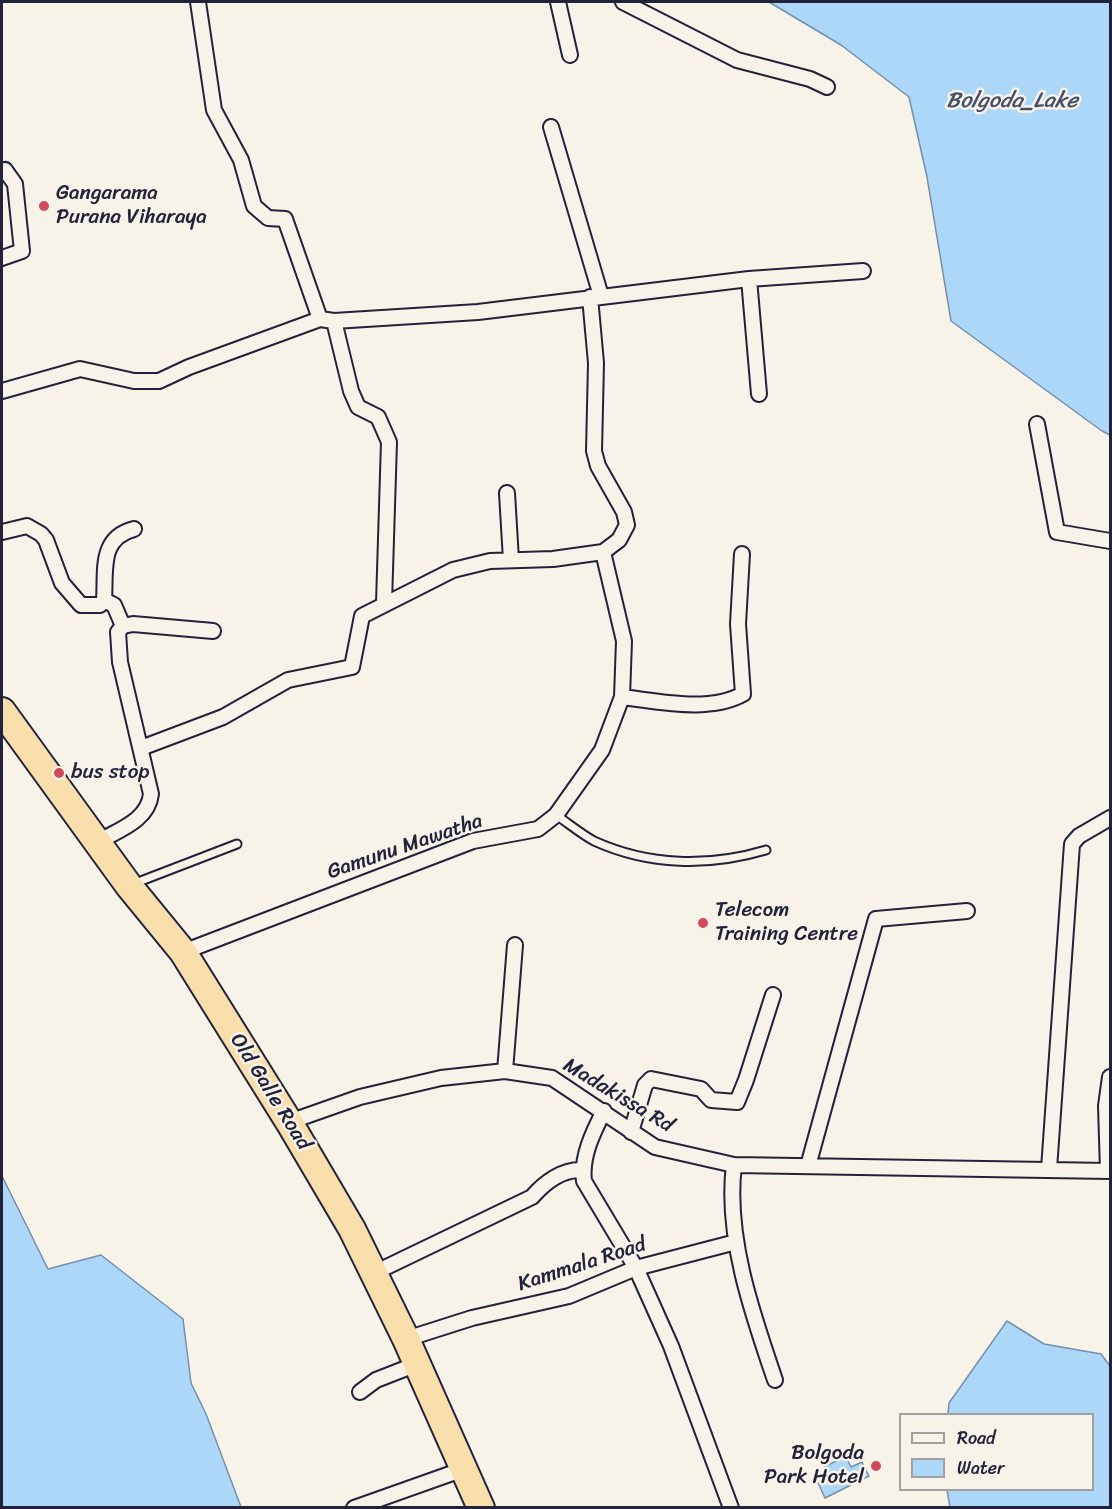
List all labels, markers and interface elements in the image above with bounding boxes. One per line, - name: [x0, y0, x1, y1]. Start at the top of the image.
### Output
- water label: Bolgoda_Lake: [946, 88, 1078, 114]
- place label: Gangarama Purana Viharaya: [56, 181, 207, 231]
- marker: Gangarama Purana Viharaya: [37, 199, 51, 213]
- place label: bus stop: [71, 760, 149, 786]
- marker: bus stop: [52, 766, 66, 780]
- street label: Gamunu Mawatha: [324, 809, 486, 885]
- place label: Telecom Training Centre: [715, 898, 858, 948]
- marker: Telecom Training Centre: [696, 916, 710, 930]
- street label: Old Galle Road: [224, 1029, 316, 1155]
- street label: Madakissa Rd: [558, 1053, 678, 1139]
- street label: Kammala Road: [515, 1232, 649, 1298]
- legend: [899, 1413, 1094, 1491]
- text: Road: [957, 1422, 996, 1454]
- place label: Bolgoda Park Hotel: [764, 1441, 864, 1491]
- text: Water: [957, 1452, 1004, 1484]
- marker: Bolgoda Park Hotel: [869, 1459, 883, 1473]

